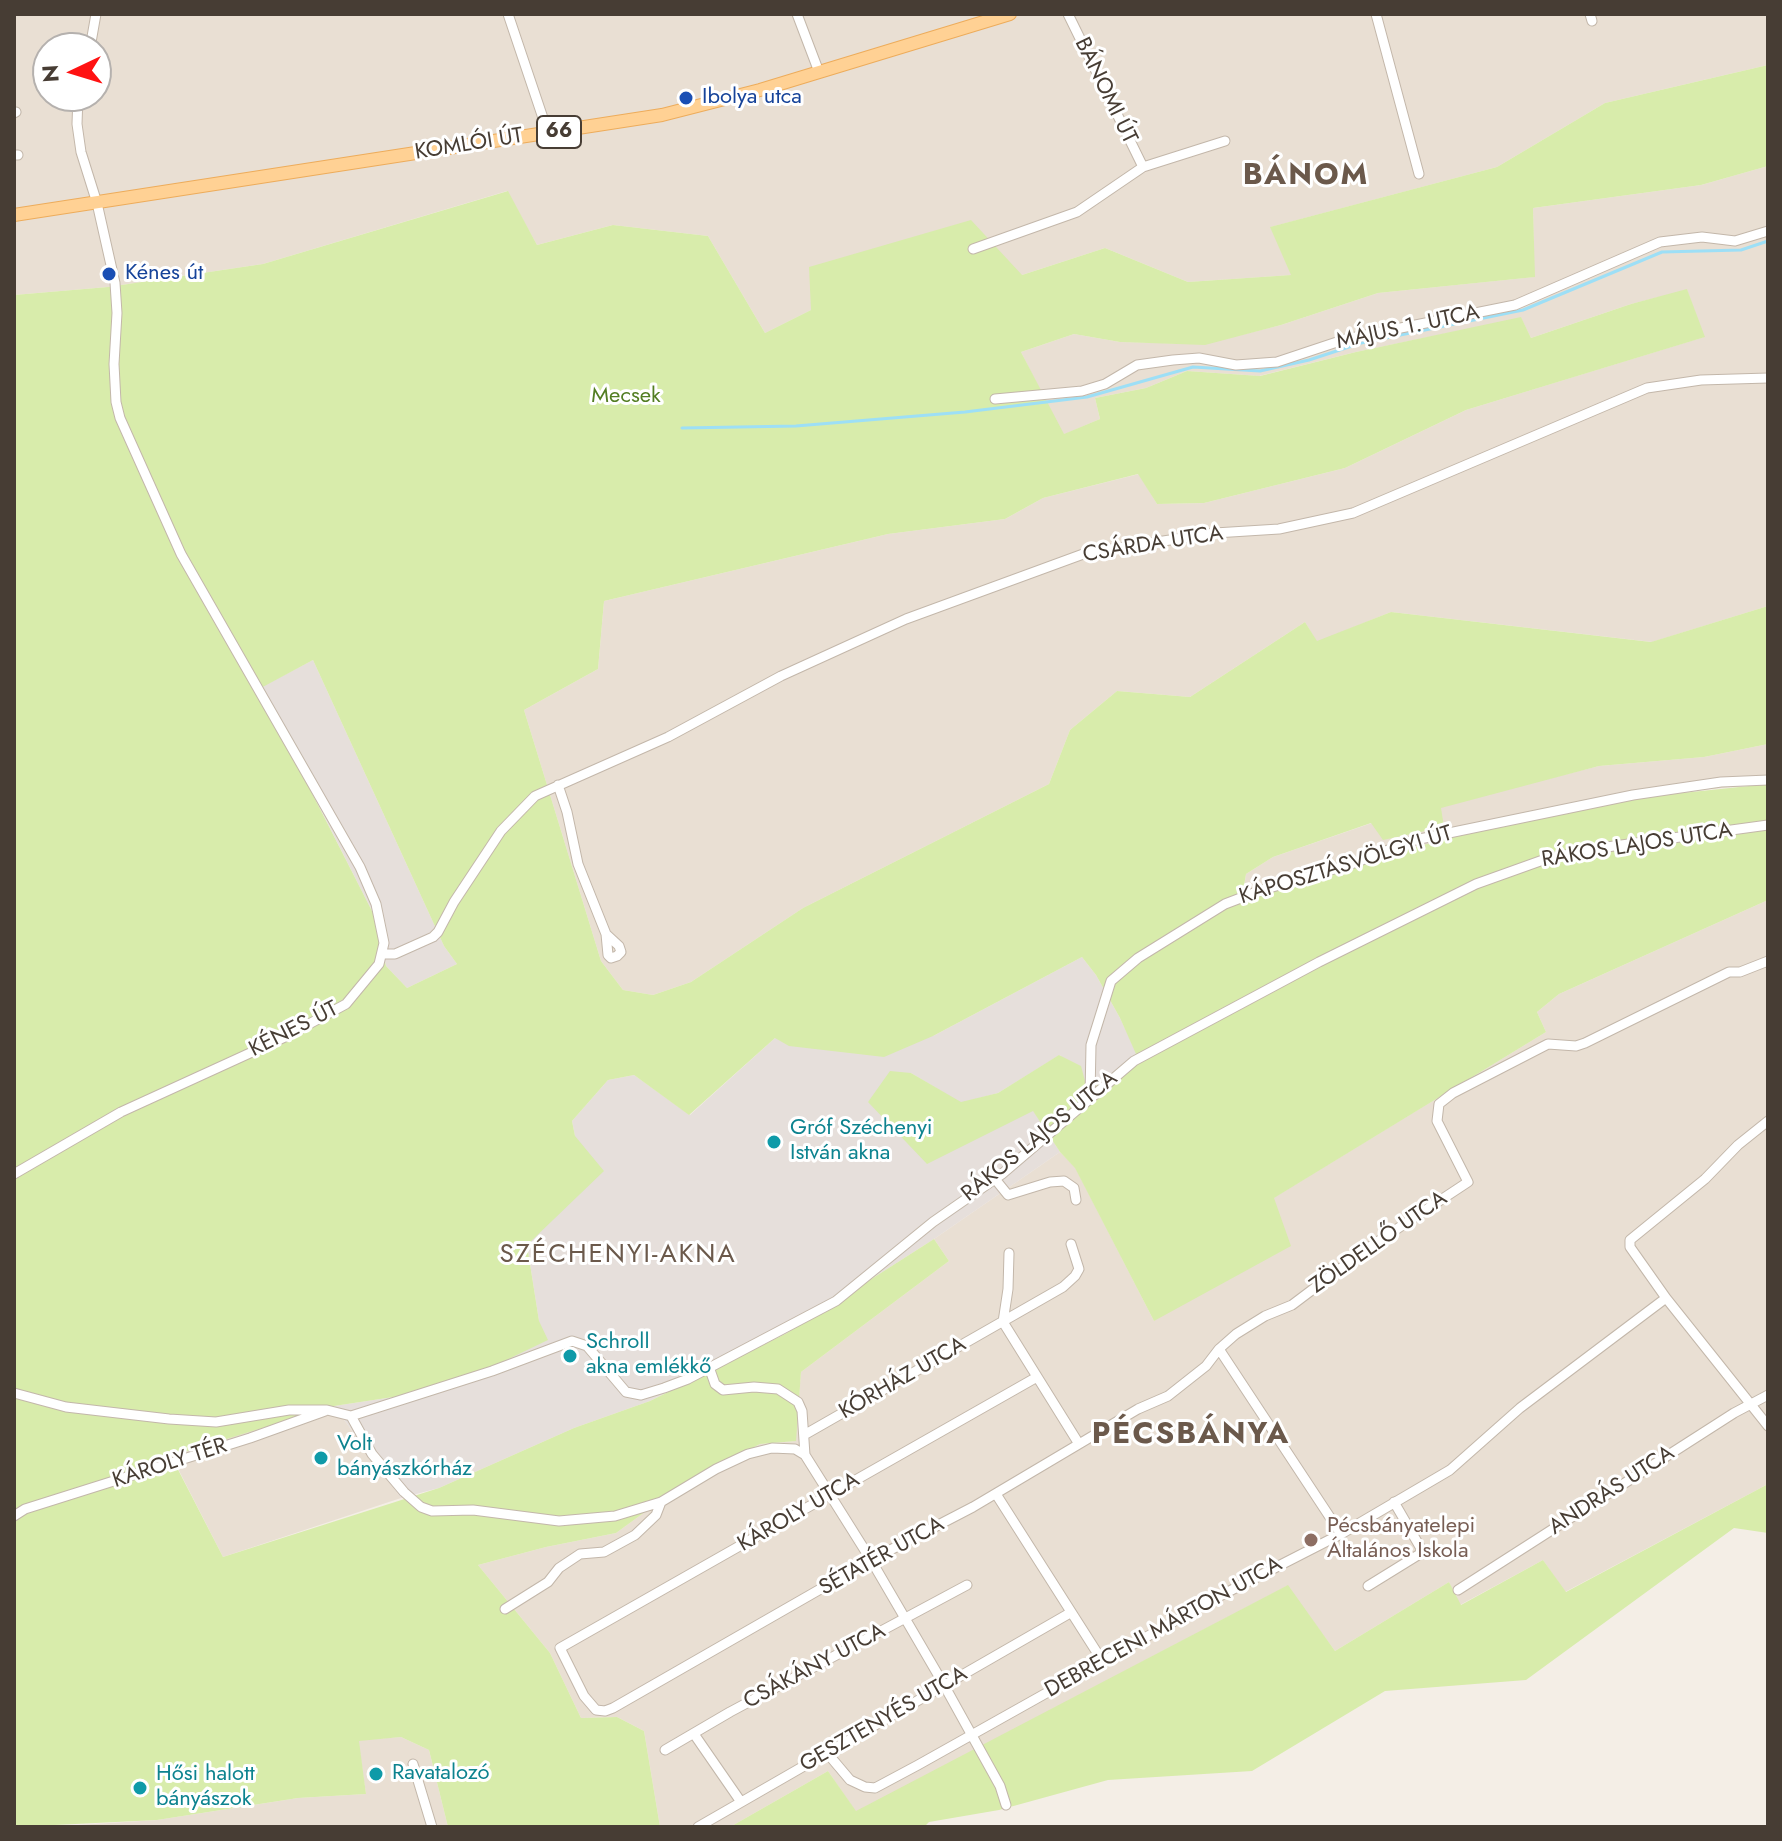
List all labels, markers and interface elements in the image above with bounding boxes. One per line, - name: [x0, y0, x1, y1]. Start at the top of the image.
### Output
- north arrow: [32, 32, 112, 112]
- street label: BÁNOMI ÚT: [1068, 34, 1142, 148]
- text: N: [33, 64, 67, 83]
- place label: Ibolya utca: [702, 85, 802, 111]
- marker: Ibolya utca: [677, 89, 695, 107]
- road number: 66: [537, 116, 581, 148]
- street label: KOMLÓI ÚT: [413, 123, 525, 167]
- district label: BÁNOM: [1243, 159, 1369, 195]
- place label: Kénes út: [125, 261, 203, 287]
- marker: Kénes út: [100, 265, 118, 283]
- street label: MÁJUS 1. UTCA: [1334, 300, 1482, 356]
- park label: Mecsek: [591, 384, 661, 410]
- street label: CSÁRDA UTCA: [1081, 521, 1225, 569]
- street label: RÁKOS LAJOS UTCA: [1540, 818, 1734, 874]
- street label: KÁPOSZTÁSVÖLGYI ÚT: [1236, 821, 1456, 911]
- street label: KÉNES ÚT: [245, 996, 343, 1064]
- street label: RÁKOS LAJOS UTCA: [957, 1066, 1123, 1208]
- place label: Gróf Széchenyi István akna: [790, 1116, 933, 1168]
- marker: Gróf Széchenyi István akna: [765, 1133, 783, 1151]
- street label: ZÖLDELLŐ UTCA: [1305, 1186, 1453, 1300]
- district label: SZÉCHENYI-AKNA: [499, 1240, 737, 1272]
- place label: Schroll akna emlékkő: [586, 1330, 711, 1382]
- street label: KÓRHÁZ UTCA: [835, 1332, 971, 1426]
- marker: Schroll akna emlékkő: [561, 1347, 579, 1365]
- district label: PÉCSBÁNYA: [1092, 1418, 1290, 1454]
- place label: Volt bányászkórház: [337, 1432, 472, 1484]
- street label: KÁROLY TÉR: [110, 1433, 230, 1495]
- street label: ANDRÁS UTCA: [1544, 1441, 1680, 1541]
- marker: Volt bányászkórház: [312, 1449, 330, 1467]
- street label: KÁROLY UTCA: [733, 1468, 865, 1558]
- street label: SÉTATÉR UTCA: [815, 1512, 949, 1602]
- place label: Pécsbányatelepi Általános Iskola: [1327, 1514, 1475, 1566]
- marker: Pécsbányatelepi Általános Iskola: [1302, 1531, 1320, 1549]
- street label: DEBRECENI MÁRTON UTCA: [1041, 1552, 1287, 1704]
- street label: CSÁKÁNY UTCA: [740, 1619, 890, 1715]
- street label: GESZTENYÉS UTCA: [796, 1661, 972, 1779]
- place label: Ravatalozó: [392, 1761, 489, 1787]
- place label: Hősi halott bányászok: [156, 1762, 255, 1814]
- marker: Ravatalozó: [367, 1765, 385, 1783]
- marker: Hősi halott bányászok: [131, 1779, 149, 1797]

